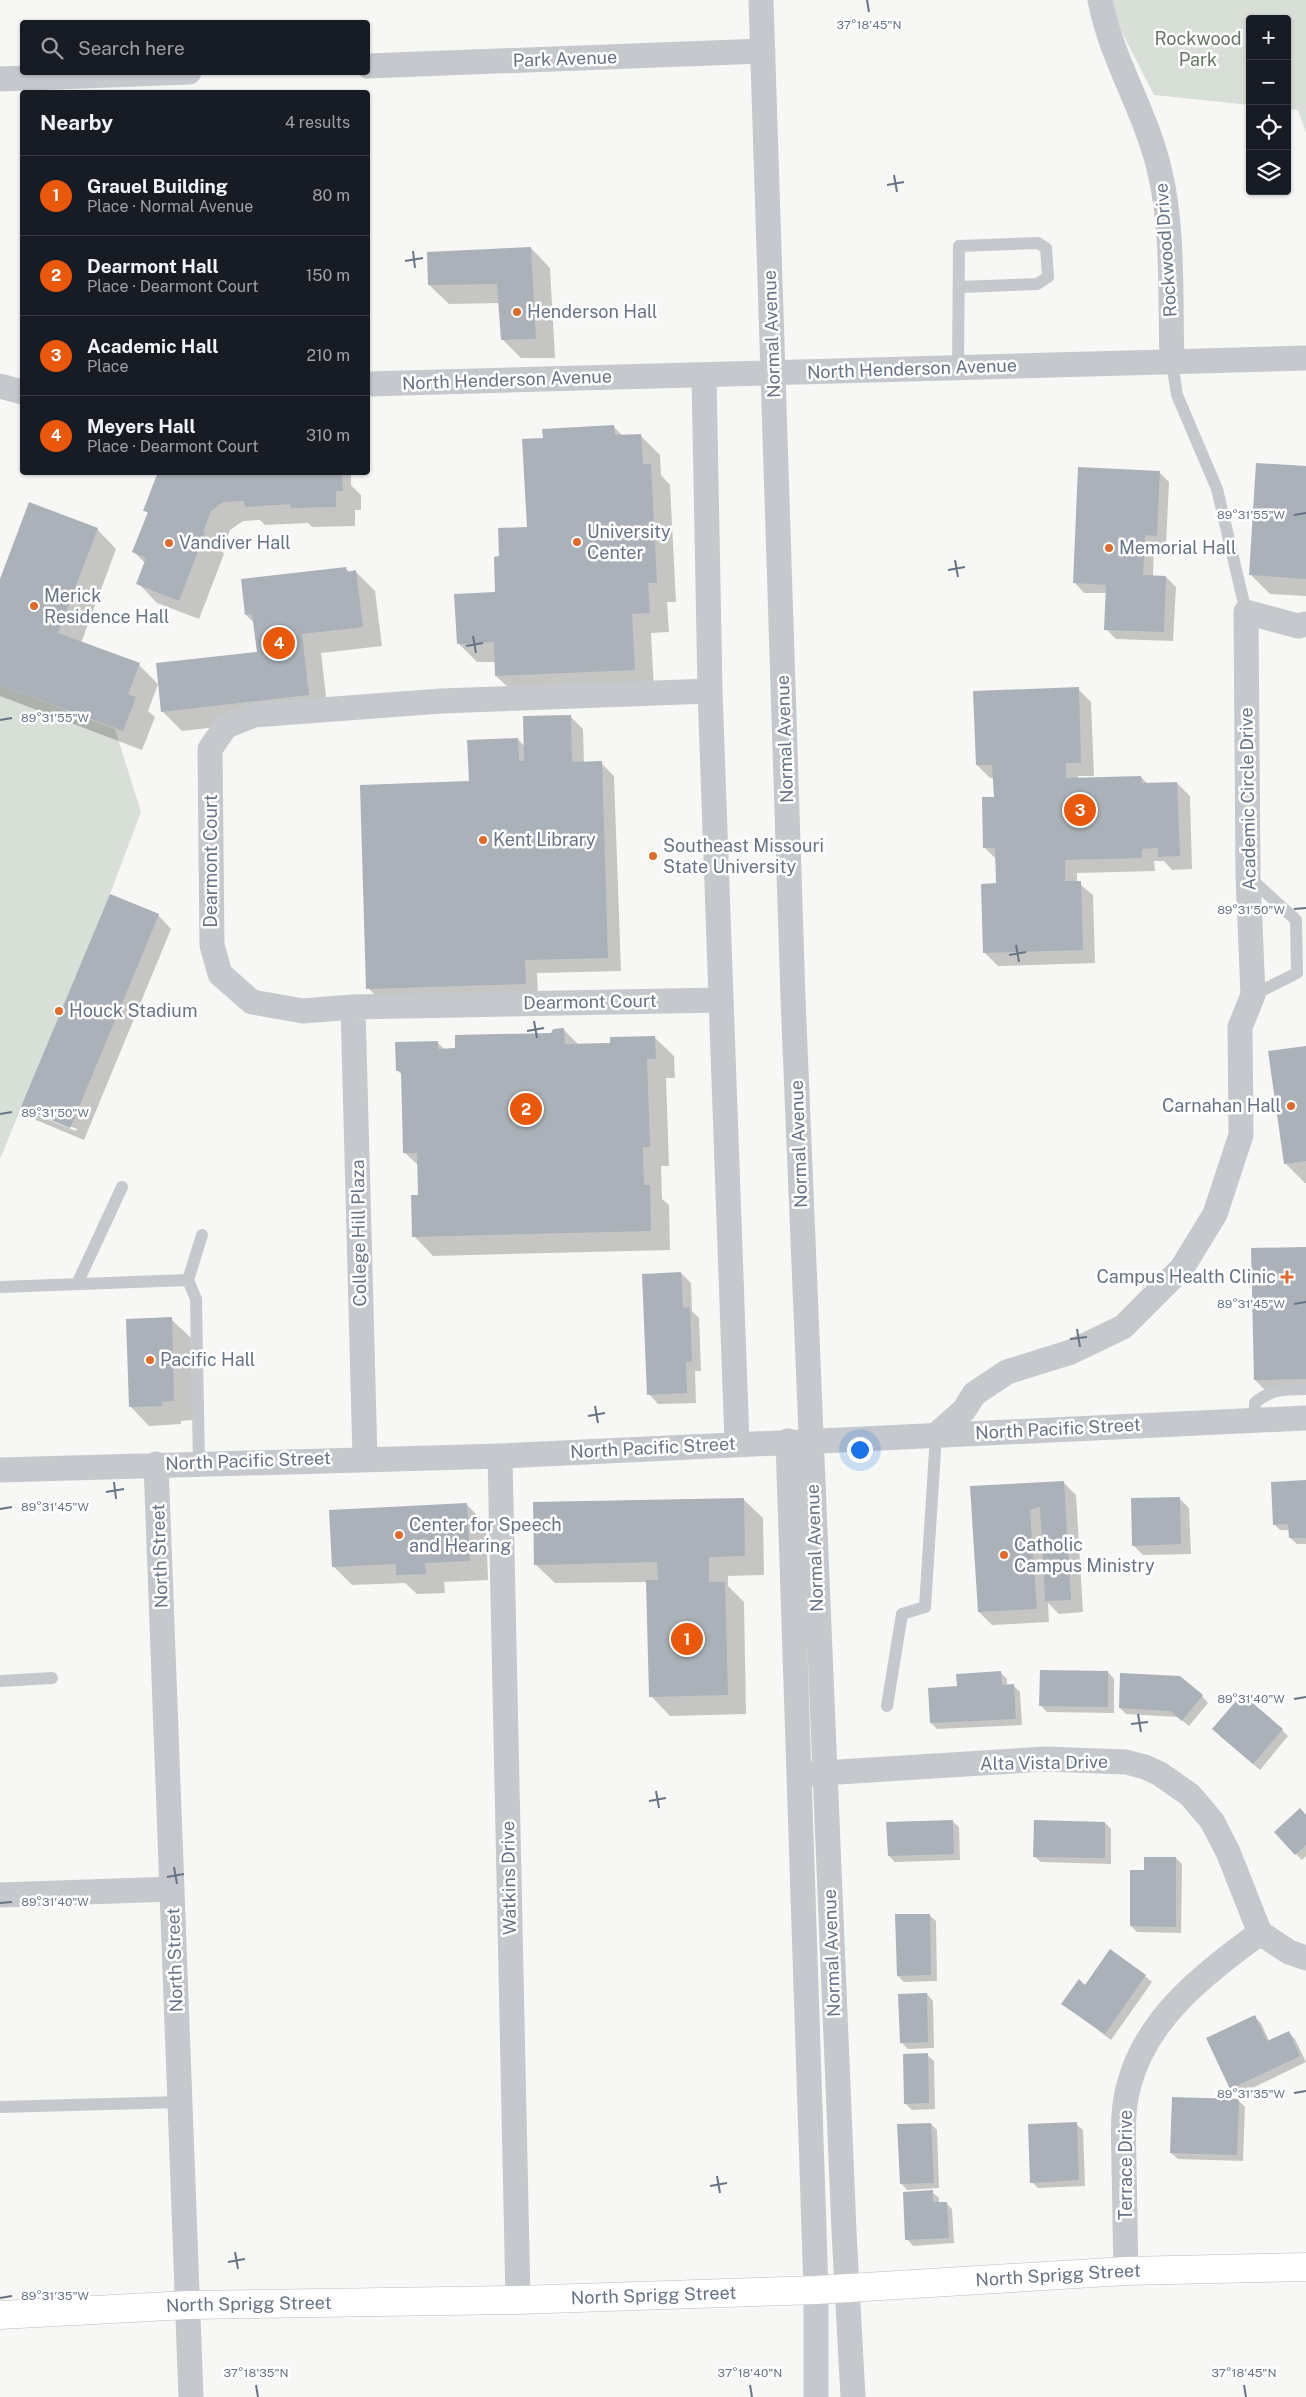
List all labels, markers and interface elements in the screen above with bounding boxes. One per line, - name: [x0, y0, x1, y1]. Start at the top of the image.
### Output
- map controls: [1246, 15, 1291, 195]
- button: +: [1246, 15, 1291, 60]
- text: 37°18'45"N: [836, 18, 902, 32]
- search box: [20, 20, 370, 75]
- park label: Rockwood Park: [1154, 28, 1242, 70]
- icon: search: [38, 34, 66, 62]
- text: Search here: [78, 37, 185, 59]
- street label: Park Avenue: [512, 46, 618, 71]
- button: −: [1246, 60, 1291, 105]
- button: locate: [1246, 105, 1291, 150]
- text: Nearby: [40, 110, 113, 135]
- text: 4 results: [285, 113, 350, 132]
- button: layers: [1246, 150, 1291, 195]
- text: Grauel Building: [87, 175, 228, 197]
- street label: Rockwood Drive: [1150, 182, 1181, 318]
- text: 1: [53, 186, 59, 205]
- text: 80 m: [312, 186, 350, 205]
- text: Place · Normal Avenue: [87, 197, 253, 216]
- text: Dearmont Hall: [87, 255, 219, 277]
- text: 2: [51, 266, 61, 285]
- text: 150 m: [306, 266, 350, 285]
- street label: Normal Avenue: [759, 270, 784, 398]
- text: Place · Dearmont Court: [87, 277, 258, 296]
- place label: Henderson Hall: [527, 301, 658, 322]
- marker: Henderson Hall: [511, 306, 523, 318]
- text: Academic Hall: [87, 335, 218, 357]
- text: 3: [51, 346, 61, 365]
- text: 210 m: [306, 346, 350, 365]
- street label: North Henderson Avenue: [807, 354, 1017, 383]
- text: Place: [87, 357, 129, 376]
- street label: North Henderson Avenue: [402, 365, 612, 394]
- text: Meyers Hall: [87, 415, 196, 437]
- text: 4: [51, 426, 61, 445]
- text: 310 m: [306, 426, 350, 445]
- text: Place · Dearmont Court: [87, 437, 258, 456]
- text: 89°31'55"W: [1217, 508, 1286, 522]
- place label: University Center: [587, 521, 671, 563]
- place label: Vandiver Hall: [179, 532, 291, 553]
- marker: University Center: [571, 536, 583, 548]
- marker: Vandiver Hall: [163, 537, 175, 549]
- place label: Memorial Hall: [1119, 537, 1236, 558]
- marker: Memorial Hall: [1103, 542, 1115, 554]
- place label: Merick Residence Hall: [44, 585, 169, 627]
- marker: Merick Residence Hall: [28, 600, 40, 612]
- pin: 4: [263, 624, 295, 662]
- street label: Normal Avenue: [772, 675, 797, 803]
- street label: Academic Circle Drive: [1235, 707, 1260, 891]
- text: 89°31'55"W: [21, 711, 90, 725]
- pin: 3: [1064, 791, 1096, 829]
- street label: Dearmont Court: [200, 794, 221, 928]
- place label: Kent Library: [493, 829, 596, 850]
- marker: Kent Library: [477, 834, 489, 846]
- place label: Southeast Missouri State University: [663, 835, 824, 877]
- marker: Southeast Missouri State University: [647, 850, 659, 862]
- text: 89°31'50"W: [1217, 903, 1285, 917]
- street label: Dearmont Court: [523, 990, 657, 1013]
- place label: Houck Stadium: [69, 1000, 197, 1021]
- marker: Houck Stadium: [53, 1005, 65, 1017]
- street label: Normal Avenue: [786, 1080, 811, 1208]
- pin: 2: [510, 1090, 542, 1128]
- place label: Carnahan Hall: [1162, 1095, 1281, 1116]
- marker: Carnahan Hall: [1285, 1100, 1297, 1112]
- text: 89°31'50"W: [21, 1106, 89, 1120]
- street label: College Hill Plaza: [347, 1159, 370, 1307]
- place label: Campus Health Clinic: [1096, 1266, 1276, 1287]
- marker: Campus Health Clinic: [1280, 1270, 1294, 1284]
- text: 89°31'45"W: [1217, 1297, 1285, 1311]
- place label: Pacific Hall: [160, 1349, 255, 1370]
- marker: Pacific Hall: [144, 1354, 156, 1366]
- street label: North Pacific Street: [975, 1414, 1141, 1443]
- street label: North Pacific Street: [570, 1433, 736, 1462]
- your location: [847, 1437, 873, 1463]
- street label: North Pacific Street: [165, 1447, 331, 1474]
- street label: Normal Avenue: [802, 1484, 827, 1612]
- text: 89°31'45"W: [21, 1500, 89, 1514]
- street label: North Street: [147, 1503, 172, 1609]
- place label: Center for Speech and Hearing: [409, 1514, 562, 1556]
- marker: Center for Speech and Hearing: [393, 1529, 405, 1541]
- place label: Catholic Campus Ministry: [1014, 1534, 1155, 1576]
- marker: Catholic Campus Ministry: [998, 1549, 1010, 1561]
- pin: 1: [671, 1620, 703, 1658]
- text: 89°31'40"W: [1217, 1692, 1285, 1706]
- street label: Alta Vista Drive: [980, 1751, 1108, 1774]
- street label: Watkins Drive: [497, 1821, 520, 1935]
- street label: Normal Avenue: [819, 1889, 844, 2017]
- text: 89°31'40"W: [21, 1895, 89, 1909]
- street label: North Street: [162, 1907, 187, 2013]
- text: 89°31'35"W: [1217, 2087, 1286, 2101]
- street label: Terrace Drive: [1115, 2110, 1136, 2220]
- street label: North Sprigg Street: [975, 2260, 1141, 2290]
- street label: North Sprigg Street: [570, 2282, 737, 2308]
- text: 89°31'35"W: [21, 2289, 90, 2303]
- street label: North Sprigg Street: [165, 2292, 332, 2316]
- text: 37°18'35"N: [223, 2366, 289, 2380]
- text: 37°18'40"N: [718, 2366, 782, 2380]
- text: 37°18'45"N: [1211, 2366, 1277, 2380]

